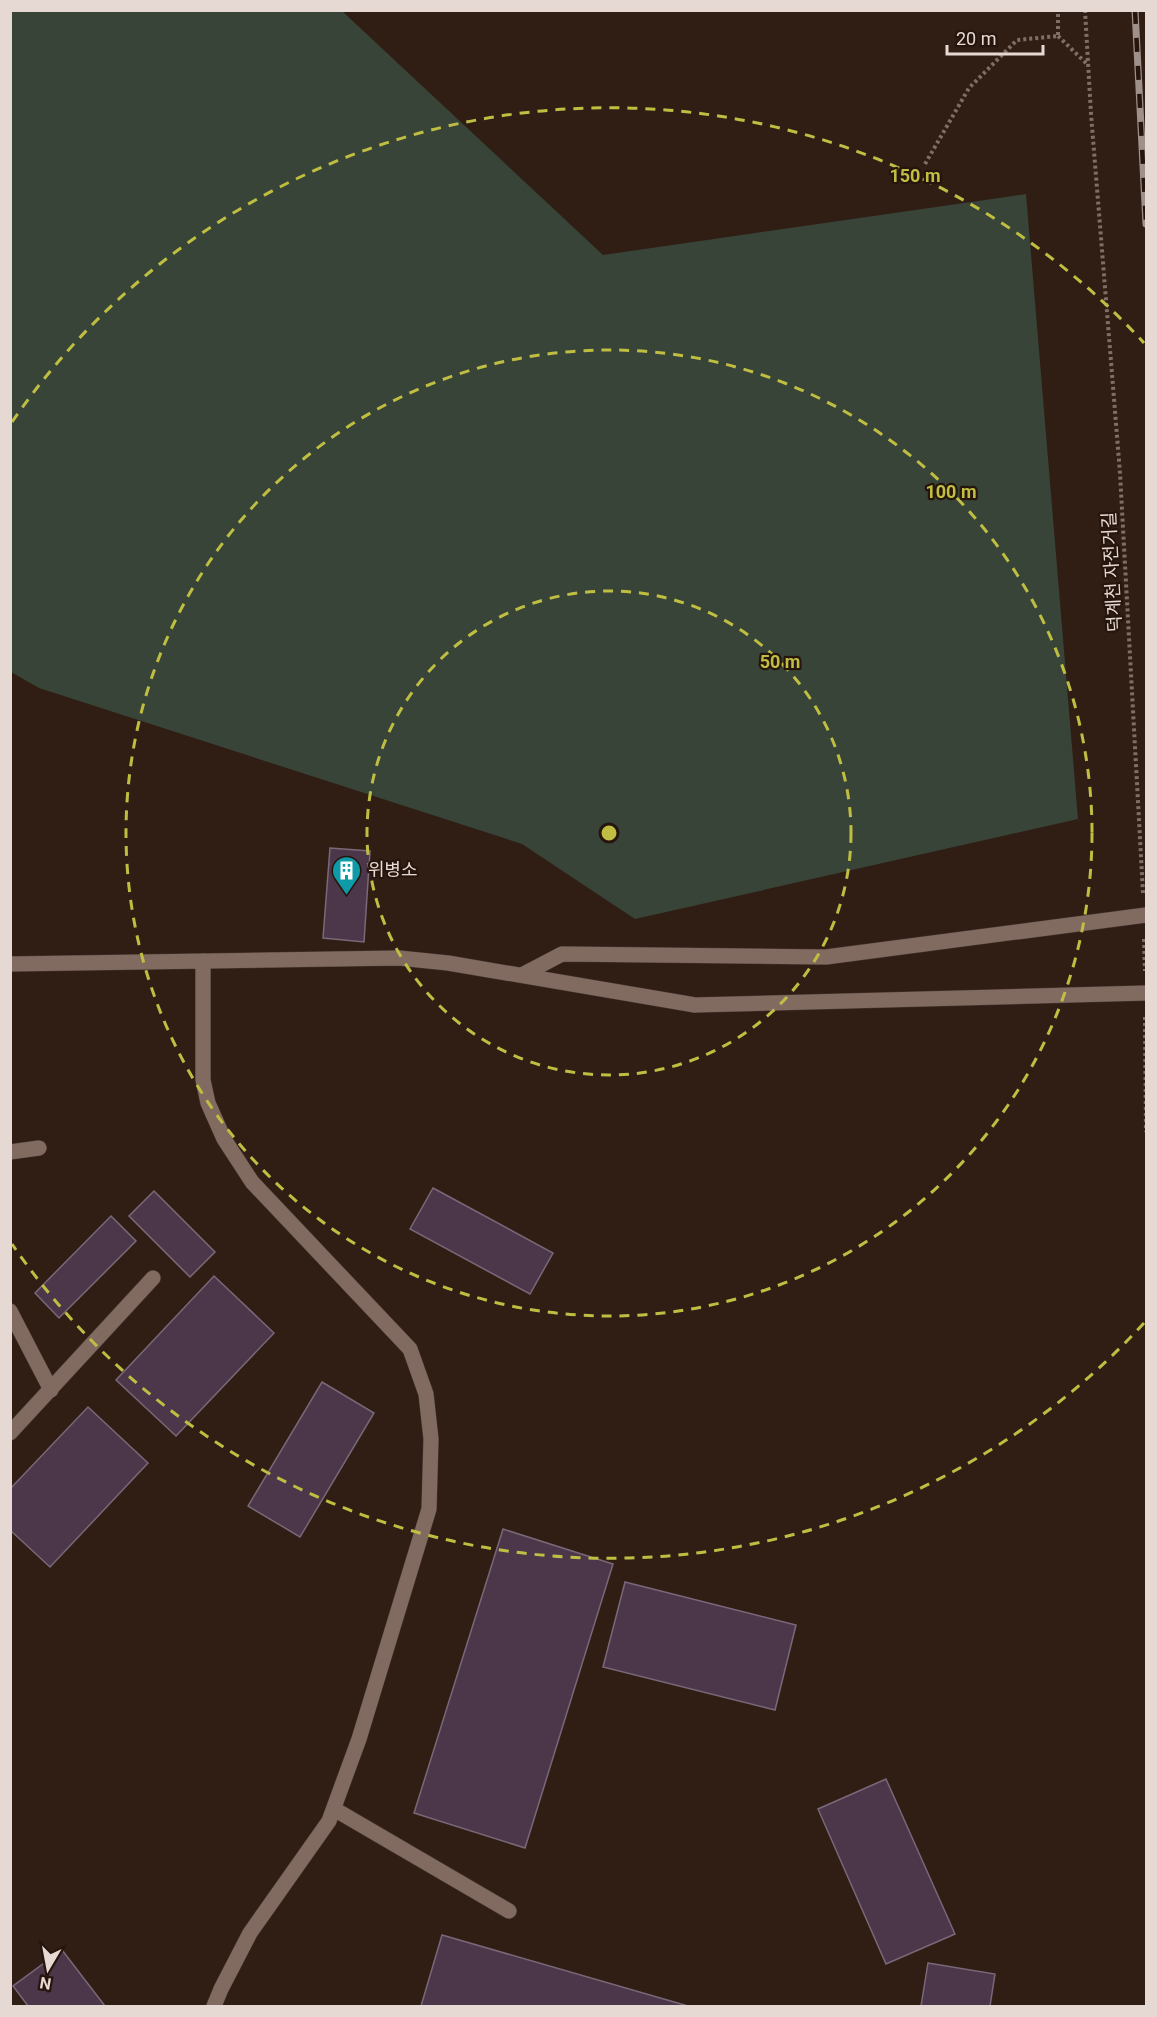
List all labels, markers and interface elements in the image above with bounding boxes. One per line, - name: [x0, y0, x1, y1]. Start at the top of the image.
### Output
- scale bar: [947, 18, 1043, 56]
- text: 20 m: [956, 28, 996, 49]
- text: 150 m: [889, 165, 941, 186]
- text: 100 m: [925, 481, 977, 502]
- street label: 덕계천 자전거길: [1098, 511, 1125, 633]
- text: 50 m: [760, 651, 800, 672]
- centre of rings: [599, 823, 619, 843]
- building icon: 위병소: [331, 854, 363, 896]
- place label: 위병소: [368, 859, 418, 880]
- north arrow: [18, 1939, 78, 1999]
- text: N: [38, 1973, 53, 1994]

